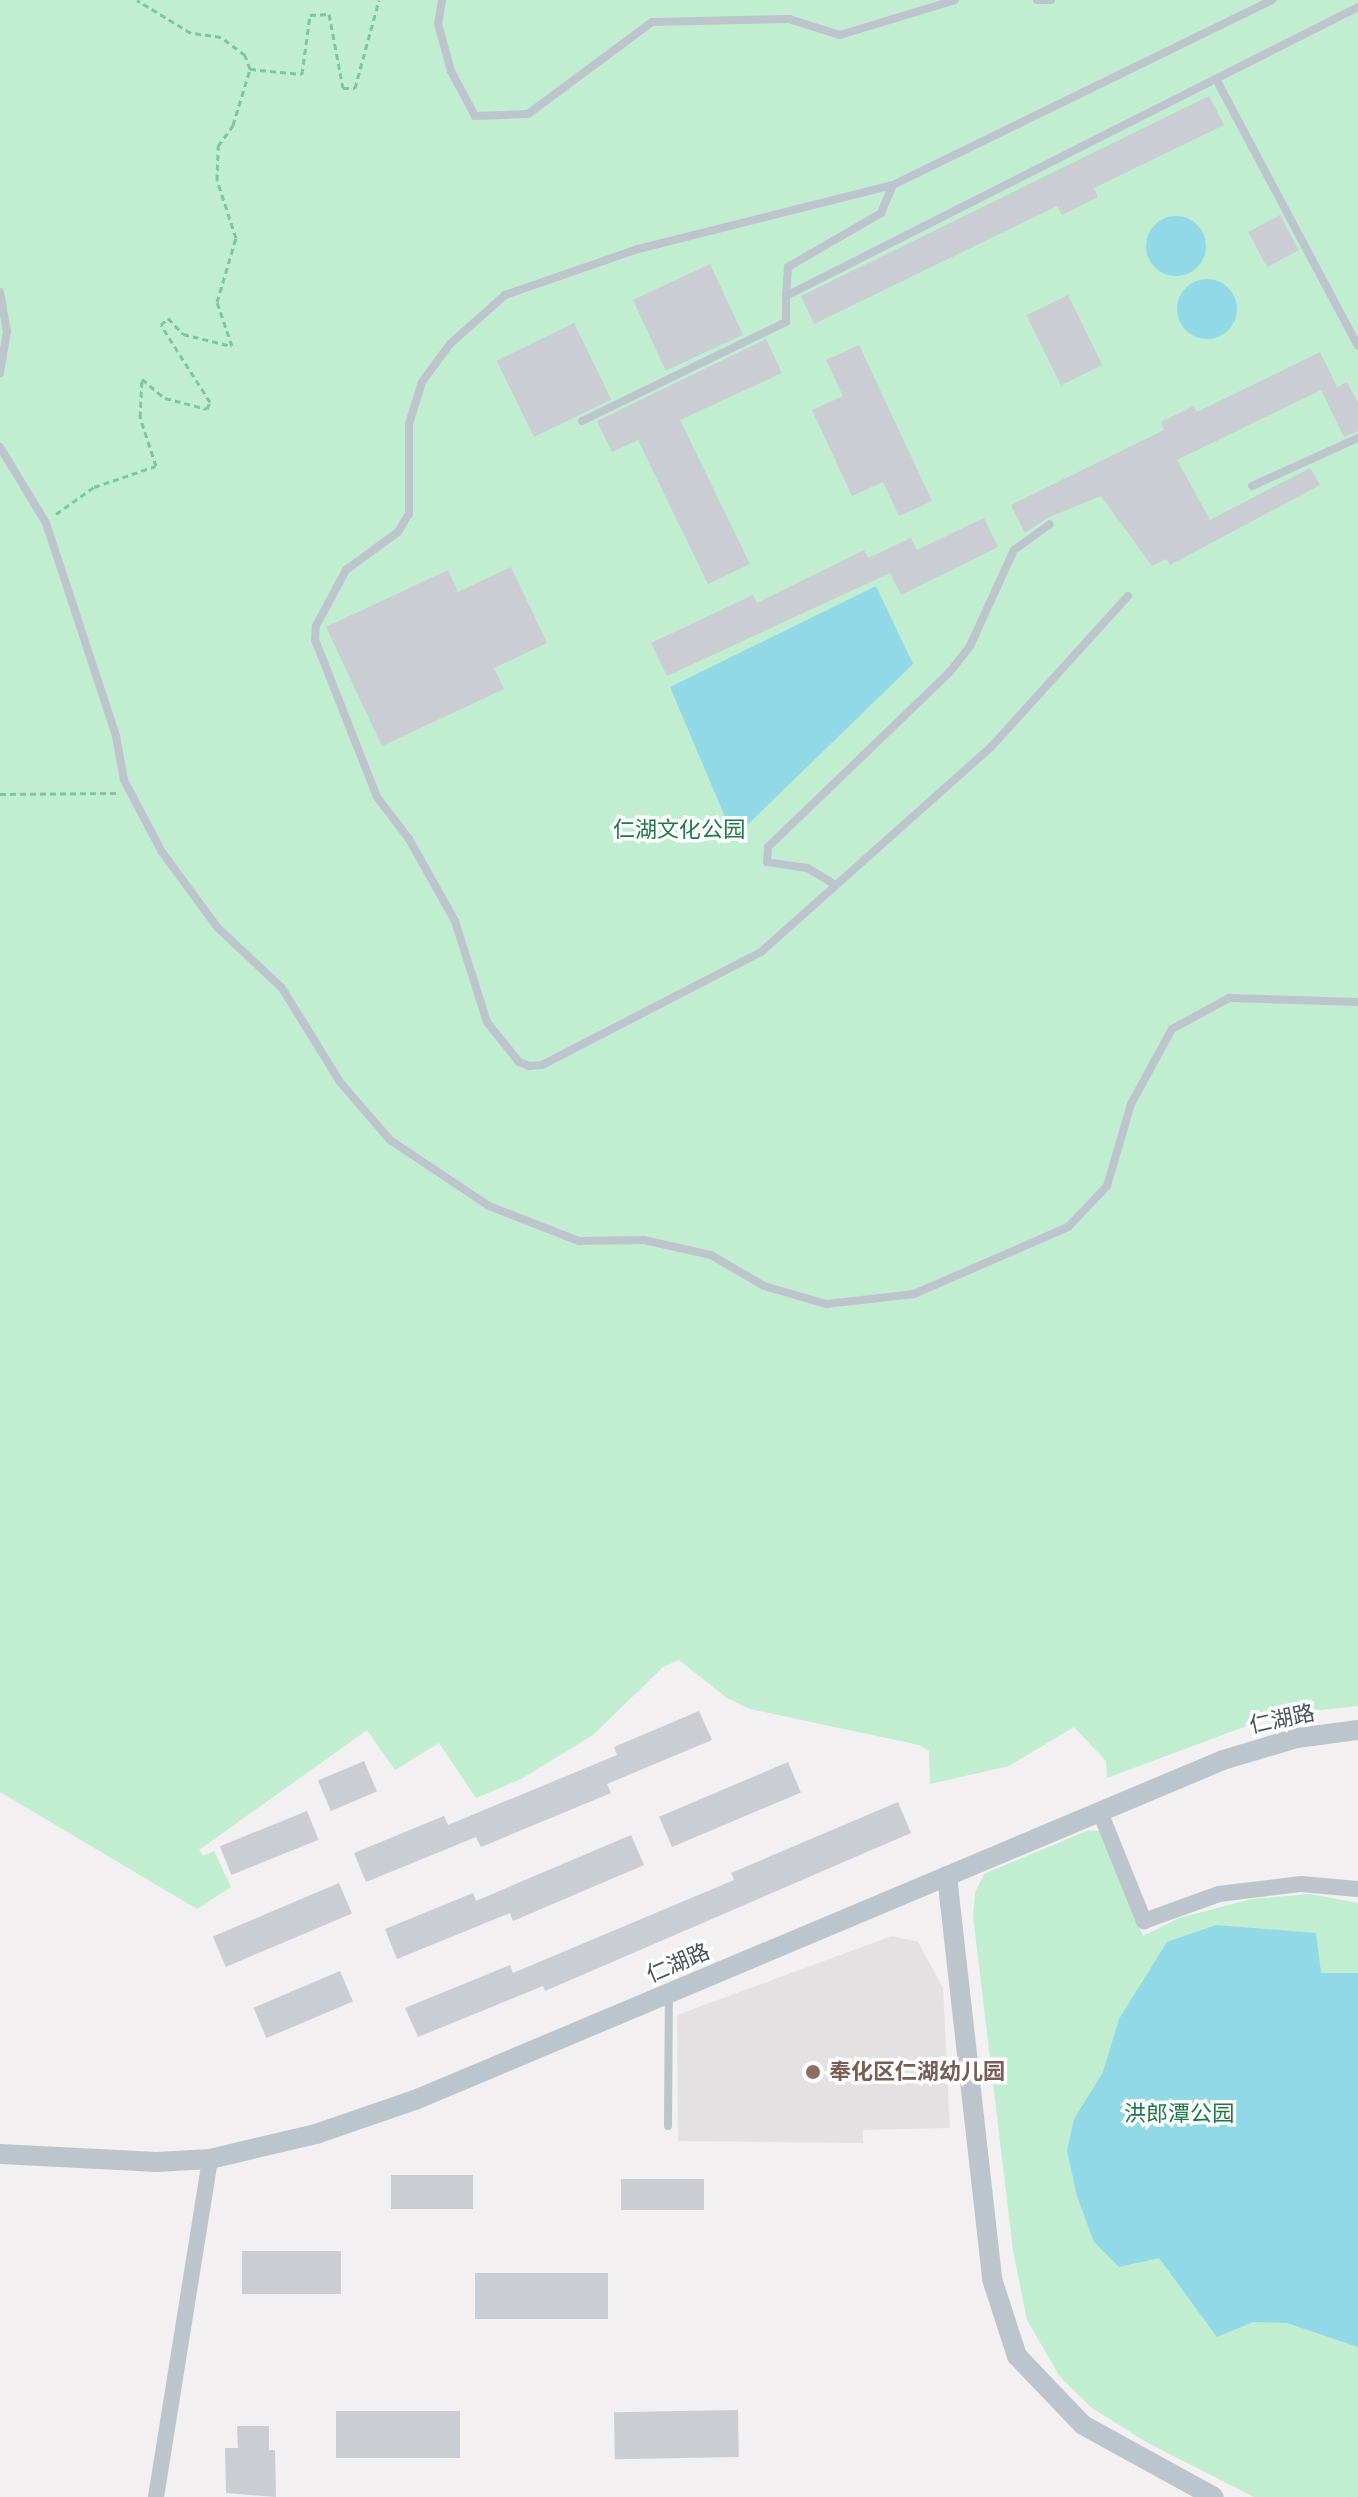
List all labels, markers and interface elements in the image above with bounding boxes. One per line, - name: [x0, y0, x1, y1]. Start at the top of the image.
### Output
- park label: 仁湖文化公园: [613, 817, 745, 843]
- street label: 仁湖路: [1247, 1699, 1317, 1739]
- street label: 仁湖路: [642, 1938, 714, 1988]
- place label: 奉化区仁湖幼儿园: [829, 2059, 1005, 2085]
- marker: 奉化区仁湖幼儿园: [804, 2063, 822, 2081]
- park label: 洪郎潭公园: [1124, 2101, 1234, 2127]

